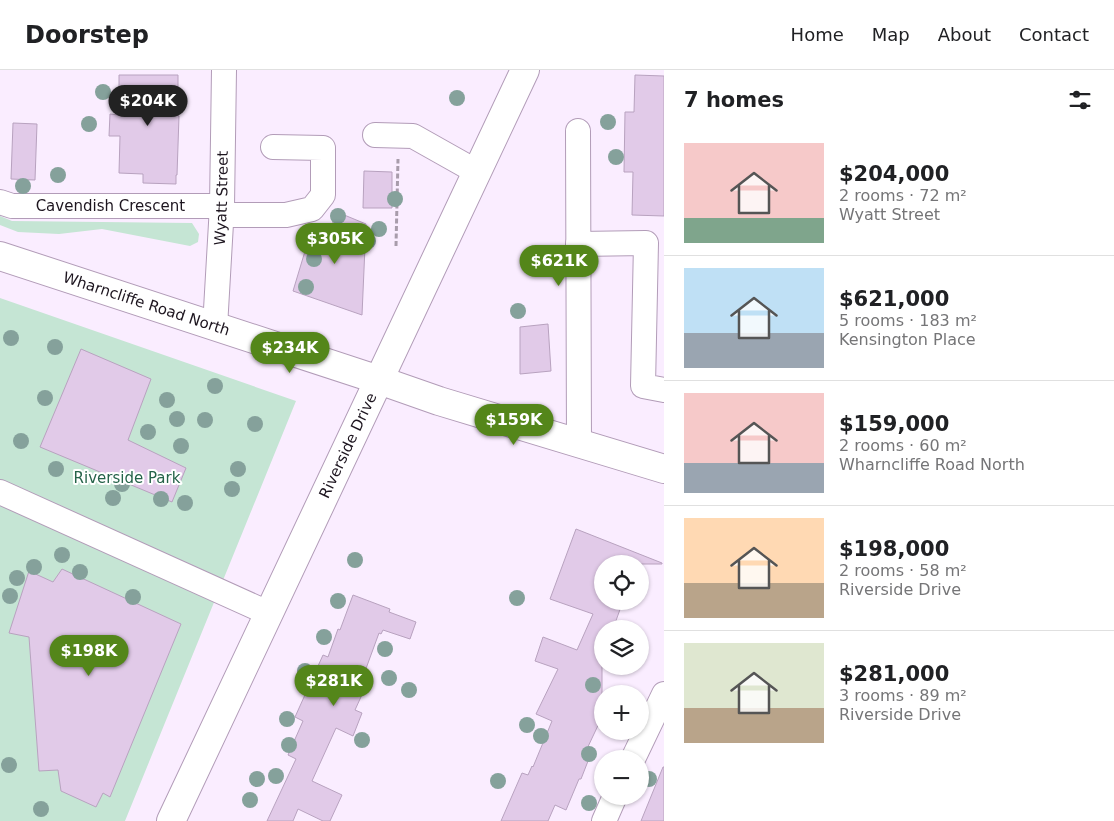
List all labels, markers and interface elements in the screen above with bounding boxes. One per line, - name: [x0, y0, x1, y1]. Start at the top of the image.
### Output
- text: Doorstep: [25, 21, 149, 49]
- text: Home: [791, 24, 844, 45]
- text: Map: [872, 24, 910, 45]
- text: About: [938, 24, 991, 45]
- text: Contact: [1019, 24, 1089, 45]
- pin: $204K: [113, 85, 183, 127]
- icon: filters: [1066, 86, 1094, 114]
- text: 7 homes: [684, 88, 784, 112]
- text: $204K: [120, 91, 176, 110]
- street label: Wyatt Street: [211, 151, 232, 246]
- text: $204,000: [839, 162, 949, 186]
- icon: home: [724, 163, 784, 223]
- text: 2 rooms · 72 m²: [839, 186, 967, 205]
- street label: Cavendish Crescent: [36, 197, 185, 215]
- text: Wyatt Street: [839, 205, 940, 224]
- pin: $305K: [300, 222, 370, 265]
- text: $305K: [307, 229, 363, 248]
- pin: $621K: [524, 244, 594, 287]
- text: $621K: [531, 251, 587, 270]
- street label: Wharncliffe Road North: [61, 268, 232, 340]
- text: $621,000: [839, 287, 949, 311]
- icon: home: [724, 288, 784, 348]
- text: 5 rooms · 183 m²: [839, 311, 977, 330]
- text: Kensington Place: [839, 330, 976, 349]
- pin: $234K: [255, 332, 325, 374]
- text: $234K: [262, 338, 318, 357]
- street label: Riverside Drive: [315, 390, 380, 501]
- pin: $159K: [479, 404, 549, 446]
- text: $159K: [486, 410, 542, 429]
- text: $159,000: [839, 412, 949, 436]
- icon: home: [724, 413, 784, 473]
- text: 2 rooms · 60 m²: [839, 436, 967, 455]
- text: Wharncliffe Road North: [839, 455, 1025, 474]
- park label: Riverside Park: [74, 469, 181, 487]
- text: $198,000: [839, 537, 949, 561]
- icon: home: [724, 538, 784, 598]
- map controls: [594, 555, 649, 805]
- button: locate: [594, 555, 649, 610]
- text: 2 rooms · 58 m²: [839, 561, 967, 580]
- text: Riverside Drive: [839, 580, 961, 599]
- button: layers: [594, 620, 649, 675]
- pin: $198K: [54, 634, 124, 677]
- text: $198K: [61, 641, 117, 660]
- text: $281,000: [839, 662, 949, 686]
- icon: home: [724, 663, 784, 723]
- pin: $281K: [299, 664, 369, 707]
- text: $281K: [306, 671, 362, 690]
- button: +: [594, 685, 649, 740]
- text: 3 rooms · 89 m²: [839, 686, 967, 705]
- text: Riverside Drive: [839, 705, 961, 724]
- button: −: [594, 750, 649, 805]

